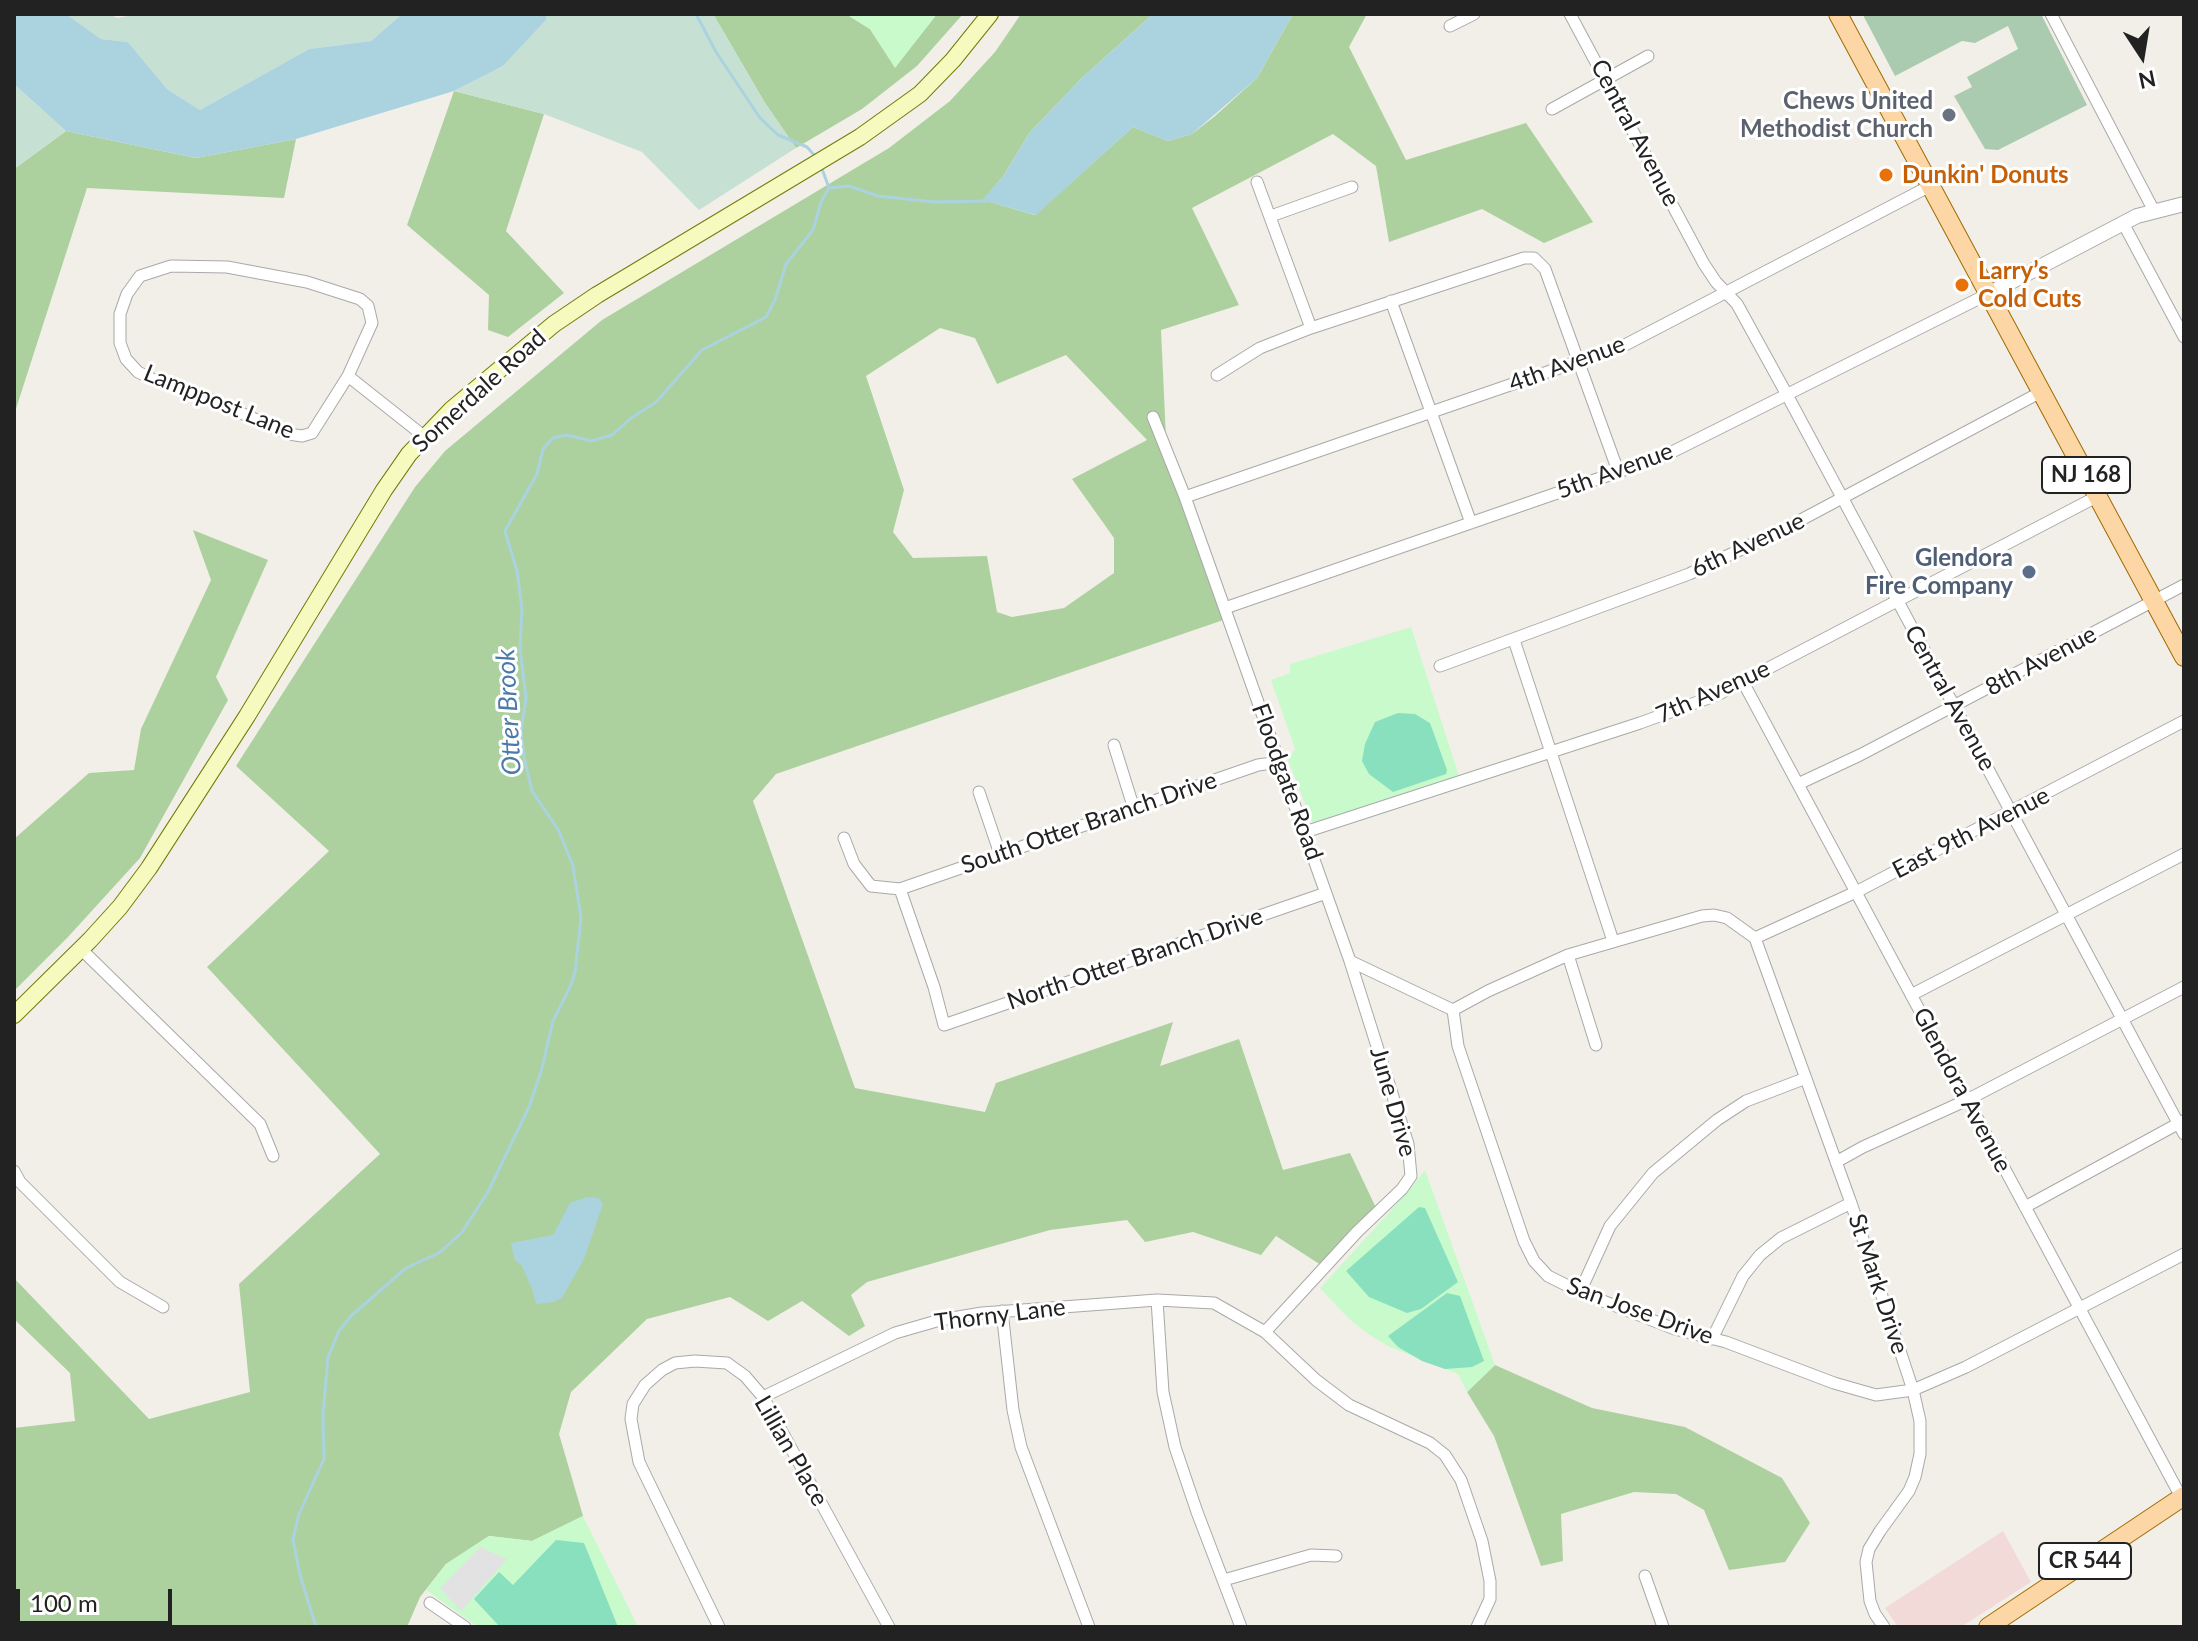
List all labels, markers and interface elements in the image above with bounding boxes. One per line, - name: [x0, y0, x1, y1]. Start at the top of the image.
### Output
- north arrow: [2102, 16, 2182, 96]
- street label: Central Avenue: [1584, 55, 1686, 211]
- text: N: [2136, 65, 2158, 95]
- place label: Chews United Methodist Church: [1740, 87, 1933, 143]
- marker: Chews United Methodist Church: [1940, 106, 1958, 124]
- place label: Dunkin' Donuts: [1902, 161, 2069, 189]
- marker: Dunkin' Donuts: [1877, 166, 1895, 184]
- place label: Larry’s Cold Cuts: [1978, 257, 2082, 313]
- marker: Larry’s Cold Cuts: [1953, 276, 1971, 294]
- street label: Somerdale Road: [406, 323, 552, 459]
- street label: 4th Avenue: [1505, 330, 1629, 398]
- street label: Lamppost Lane: [139, 359, 299, 445]
- street label: 5th Avenue: [1553, 437, 1677, 505]
- road number: NJ 168: [2042, 457, 2130, 493]
- street label: 6th Avenue: [1687, 506, 1809, 584]
- place label: Glendora Fire Company: [1865, 544, 2013, 600]
- marker: Glendora Fire Company: [2020, 563, 2038, 581]
- street label: Central Avenue: [1898, 620, 2002, 776]
- street label: 8th Avenue: [1981, 620, 2101, 702]
- water label: Otter Brook: [490, 648, 528, 776]
- street label: 7th Avenue: [1652, 654, 1774, 730]
- street label: Floodgate Road: [1245, 700, 1329, 864]
- street label: South Otter Branch Drive: [957, 766, 1221, 880]
- street label: East 9th Avenue: [1888, 781, 2054, 885]
- street label: North Otter Branch Drive: [1003, 902, 1267, 1016]
- street label: Glendora Avenue: [1907, 1003, 2017, 1177]
- street label: June Drive: [1364, 1044, 1422, 1160]
- street label: St Mark Drive: [1842, 1210, 1914, 1358]
- street label: San Jose Drive: [1563, 1271, 1717, 1351]
- street label: Thorny Lane: [933, 1293, 1067, 1337]
- street label: Lillian Place: [748, 1391, 834, 1511]
- road number: CR 544: [2039, 1543, 2131, 1579]
- scale bar: [20, 1573, 176, 1623]
- text: 100 m: [30, 1588, 98, 1617]

